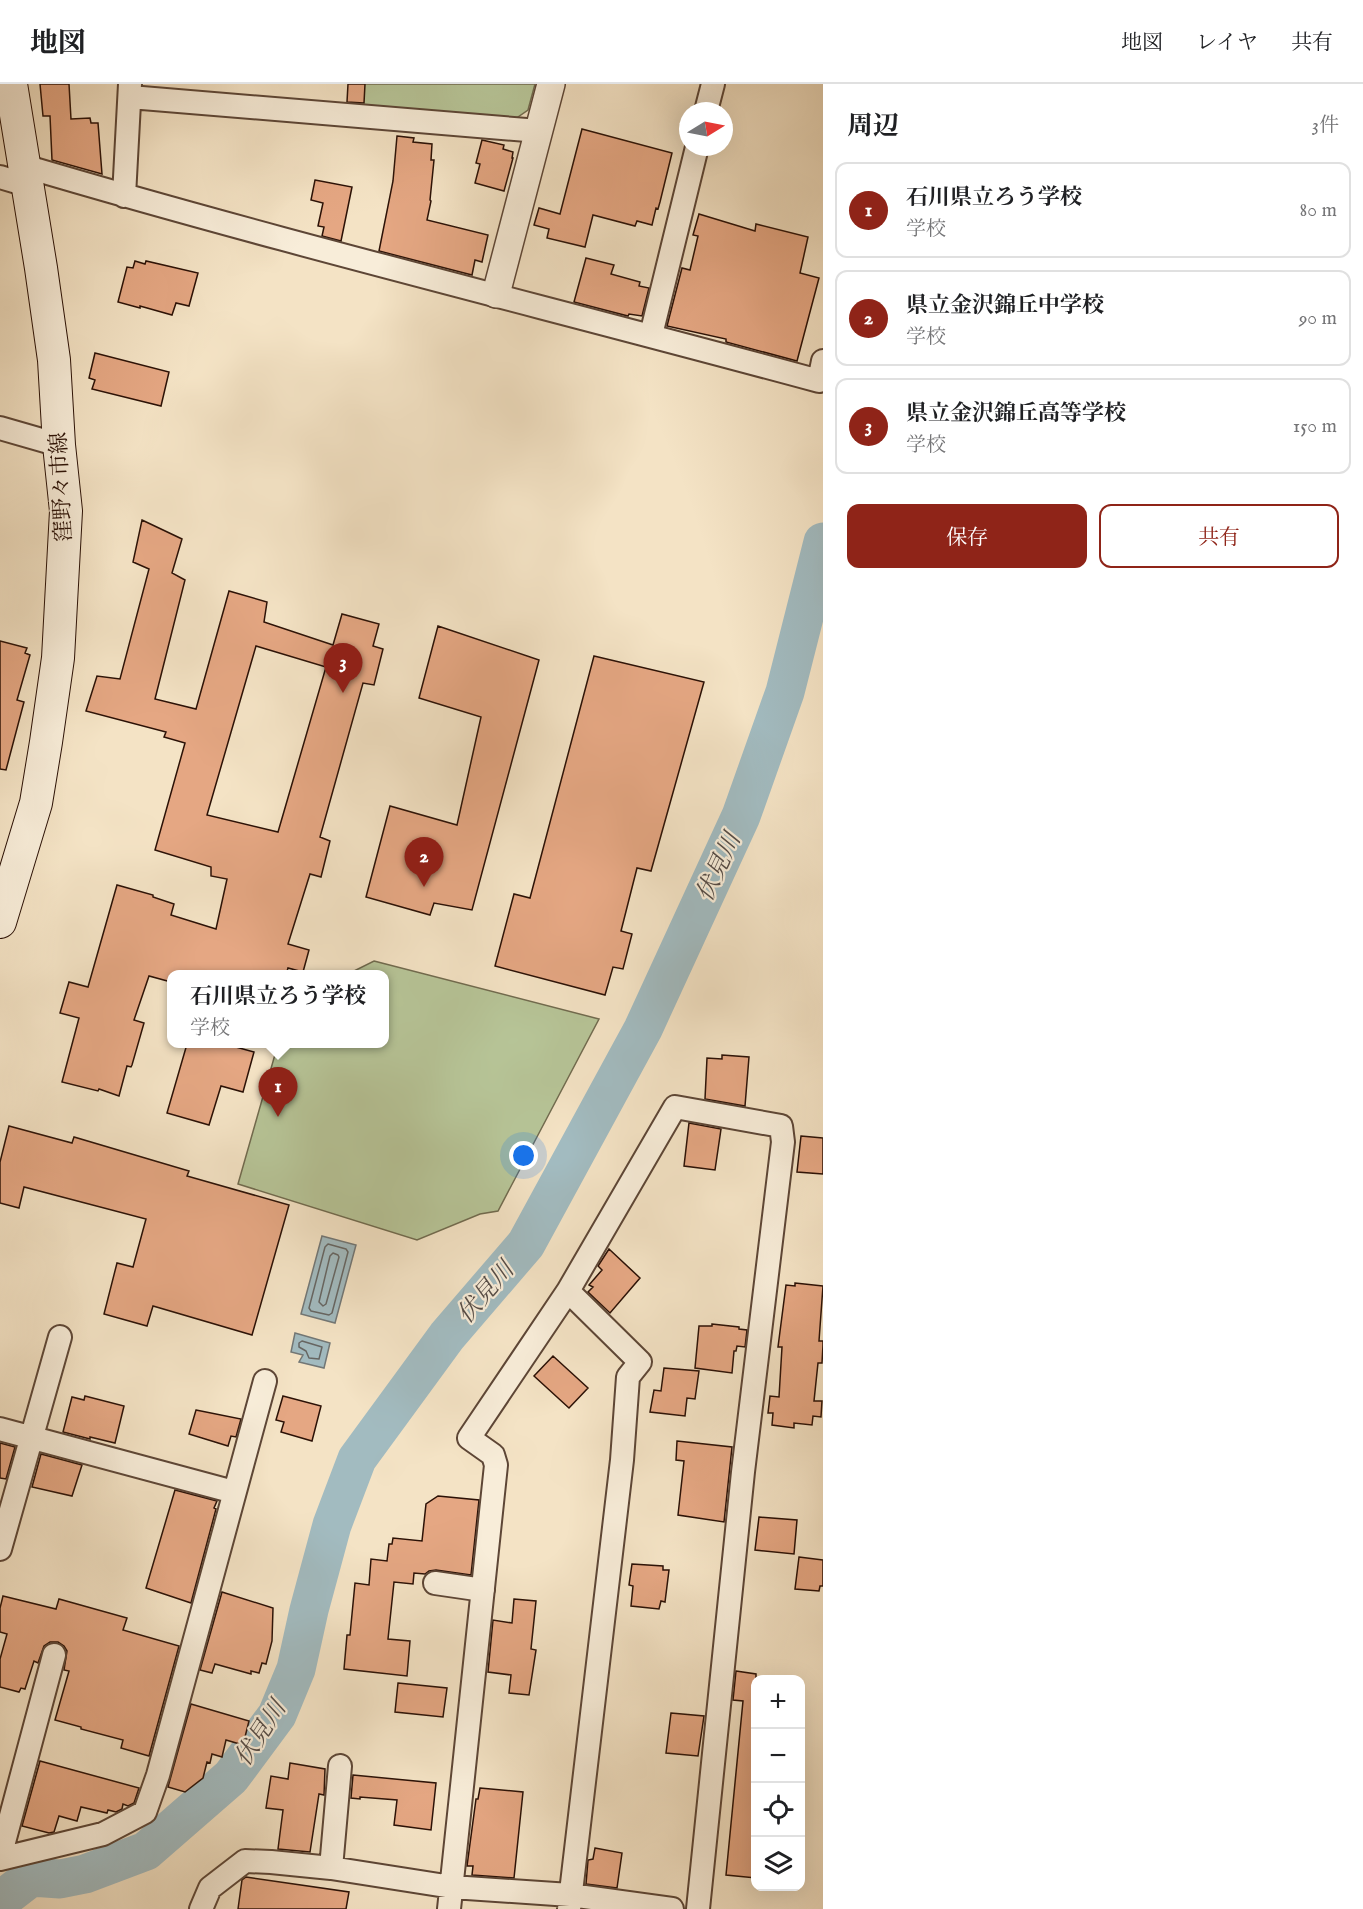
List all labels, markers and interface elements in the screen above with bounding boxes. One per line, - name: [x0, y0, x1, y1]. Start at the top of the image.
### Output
- text: 地図: [30, 27, 86, 62]
- text: 地図: [1121, 30, 1163, 57]
- text: レイヤ: [1196, 30, 1258, 57]
- text: 共有: [1291, 30, 1333, 57]
- north arrow: [679, 102, 733, 156]
- text: 周辺: [847, 110, 899, 143]
- text: 3件: [1312, 113, 1339, 138]
- text: 石川県立ろう学校: [906, 184, 1082, 212]
- text: 1: [865, 198, 872, 223]
- text: 80 m: [1300, 198, 1337, 223]
- text: 学校: [906, 217, 946, 242]
- text: 県立金沢錦丘中学校: [906, 292, 1104, 320]
- text: 2: [864, 306, 873, 331]
- text: 90 m: [1299, 306, 1337, 331]
- text: 学校: [906, 325, 946, 350]
- text: 県立金沢錦丘高等学校: [906, 400, 1126, 428]
- text: 3: [865, 414, 872, 439]
- text: 150 m: [1293, 414, 1337, 439]
- street label: 窪野々市線: [45, 431, 79, 543]
- text: 学校: [906, 433, 946, 458]
- button: 保存: [847, 504, 1087, 568]
- button: 共有: [1099, 504, 1339, 568]
- pin: 3: [324, 644, 362, 693]
- water label: 伏見川: [690, 826, 750, 907]
- pin: 2: [404, 838, 444, 887]
- popup: [167, 970, 389, 1048]
- text: 石川県立ろう学校: [190, 983, 366, 1011]
- text: 学校: [190, 1016, 230, 1041]
- pin: 1: [258, 1068, 298, 1117]
- your location: [509, 1141, 538, 1170]
- water label: 伏見川: [451, 1253, 523, 1330]
- map controls: [751, 1675, 805, 1891]
- button: +: [751, 1675, 805, 1729]
- water label: 伏見川: [229, 1693, 295, 1772]
- button: −: [751, 1729, 805, 1783]
- button: locate: [751, 1783, 805, 1837]
- button: layers: [751, 1837, 805, 1891]

